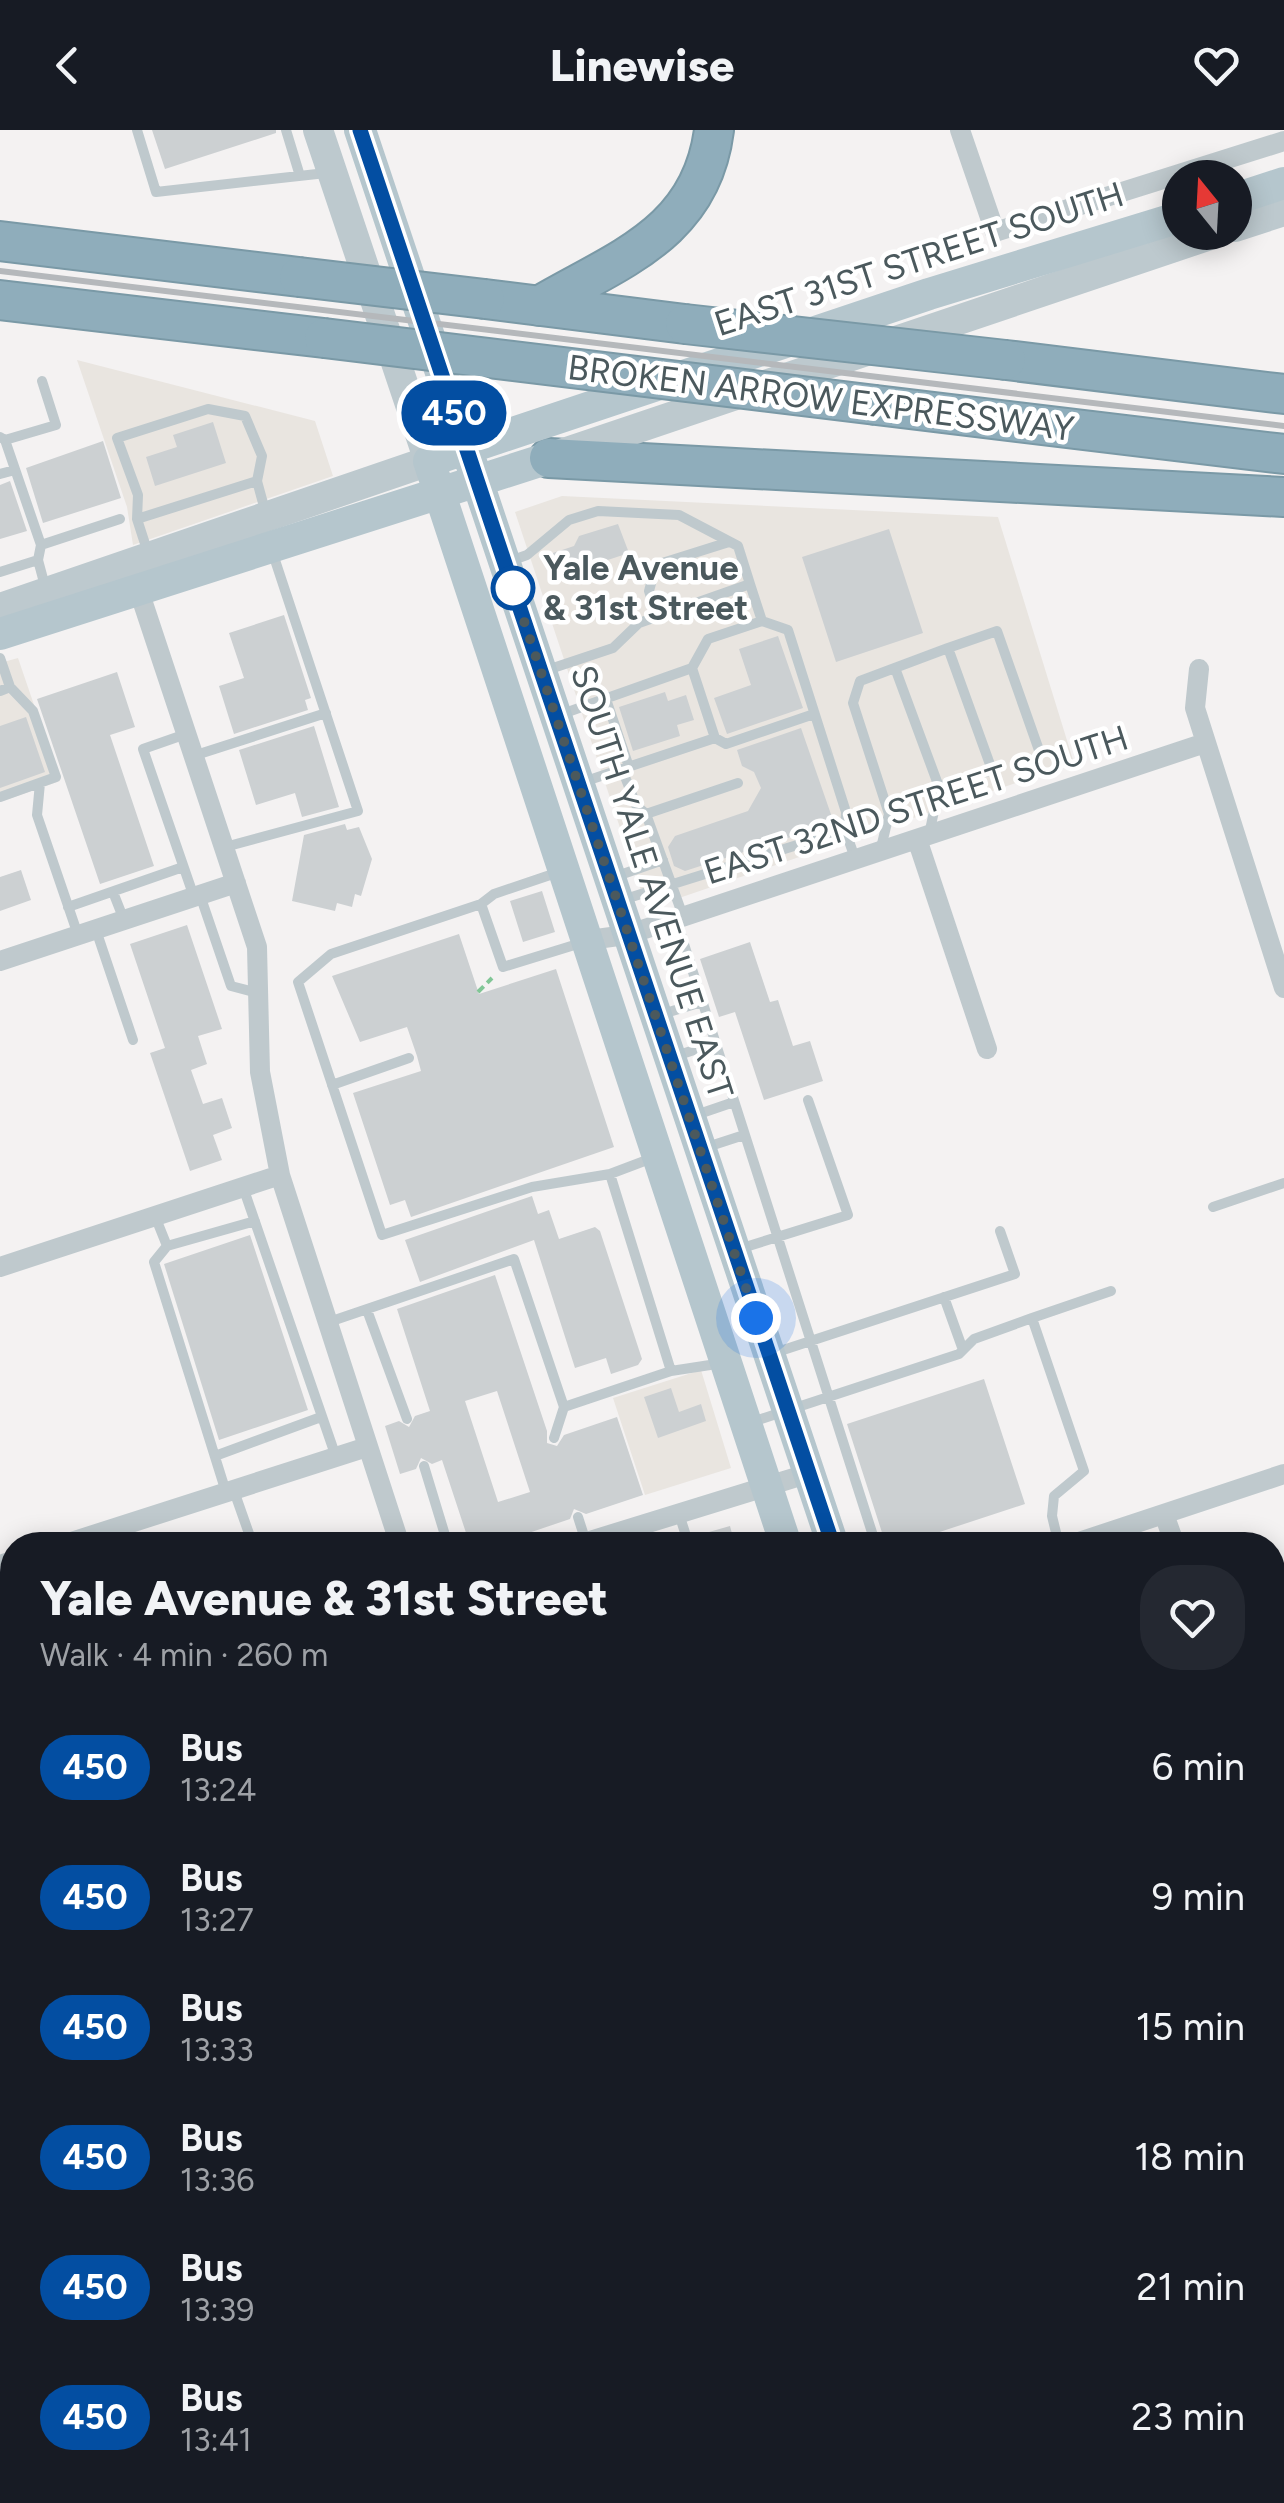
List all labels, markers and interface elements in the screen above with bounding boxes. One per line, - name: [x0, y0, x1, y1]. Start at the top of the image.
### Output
- icon: back: [40, 38, 95, 93]
- text: Linewise: [550, 38, 734, 92]
- icon: heart: [1189, 38, 1244, 93]
- north arrow: [1162, 160, 1252, 250]
- map controls: [1162, 160, 1252, 250]
- street label: EAST 31ST STREET SOUTH: [709, 173, 1129, 345]
- street label: BROKEN ARROW EXPRESSWAY: [565, 346, 1077, 450]
- line badge: 450: [396, 380, 512, 446]
- text: 450: [421, 392, 487, 434]
- place label: Yale Avenue & 31st Street: [543, 547, 748, 629]
- marker: Yale Avenue & 31st Street: [492, 567, 534, 609]
- street label: SOUTH YALE AVENUE EAST: [562, 660, 742, 1104]
- street label: EAST 32ND STREET SOUTH: [699, 717, 1133, 893]
- your location: [731, 1293, 781, 1343]
- button: heart: [1140, 1565, 1245, 1670]
- text: Yale Avenue & 31st Street: [40, 1569, 608, 1627]
- text: Walk · 4 min · 260 m: [40, 1636, 328, 1674]
- text: Bus: [180, 1725, 243, 1771]
- text: 6 min: [1152, 1744, 1245, 1790]
- text: 450: [62, 1746, 128, 1788]
- text: 13:24: [180, 1771, 256, 1809]
- text: Bus: [180, 1855, 243, 1901]
- text: 9 min: [1152, 1874, 1245, 1920]
- text: 450: [62, 1876, 128, 1918]
- text: 13:27: [180, 1901, 254, 1939]
- text: Bus: [180, 1985, 243, 2031]
- text: 15 min: [1136, 2004, 1245, 2050]
- text: 450: [62, 2006, 128, 2048]
- text: 13:33: [180, 2031, 254, 2069]
- text: Bus: [180, 2115, 243, 2161]
- text: 18 min: [1134, 2134, 1245, 2180]
- text: 450: [62, 2136, 128, 2178]
- text: 13:36: [180, 2161, 254, 2199]
- text: Bus: [180, 2245, 243, 2291]
- text: 21 min: [1136, 2264, 1245, 2310]
- text: 450: [62, 2266, 128, 2308]
- text: 13:39: [180, 2291, 254, 2329]
- text: Bus: [180, 2375, 243, 2421]
- text: 23 min: [1131, 2394, 1245, 2440]
- text: 450: [62, 2396, 128, 2438]
- text: 13:41: [180, 2421, 252, 2459]

